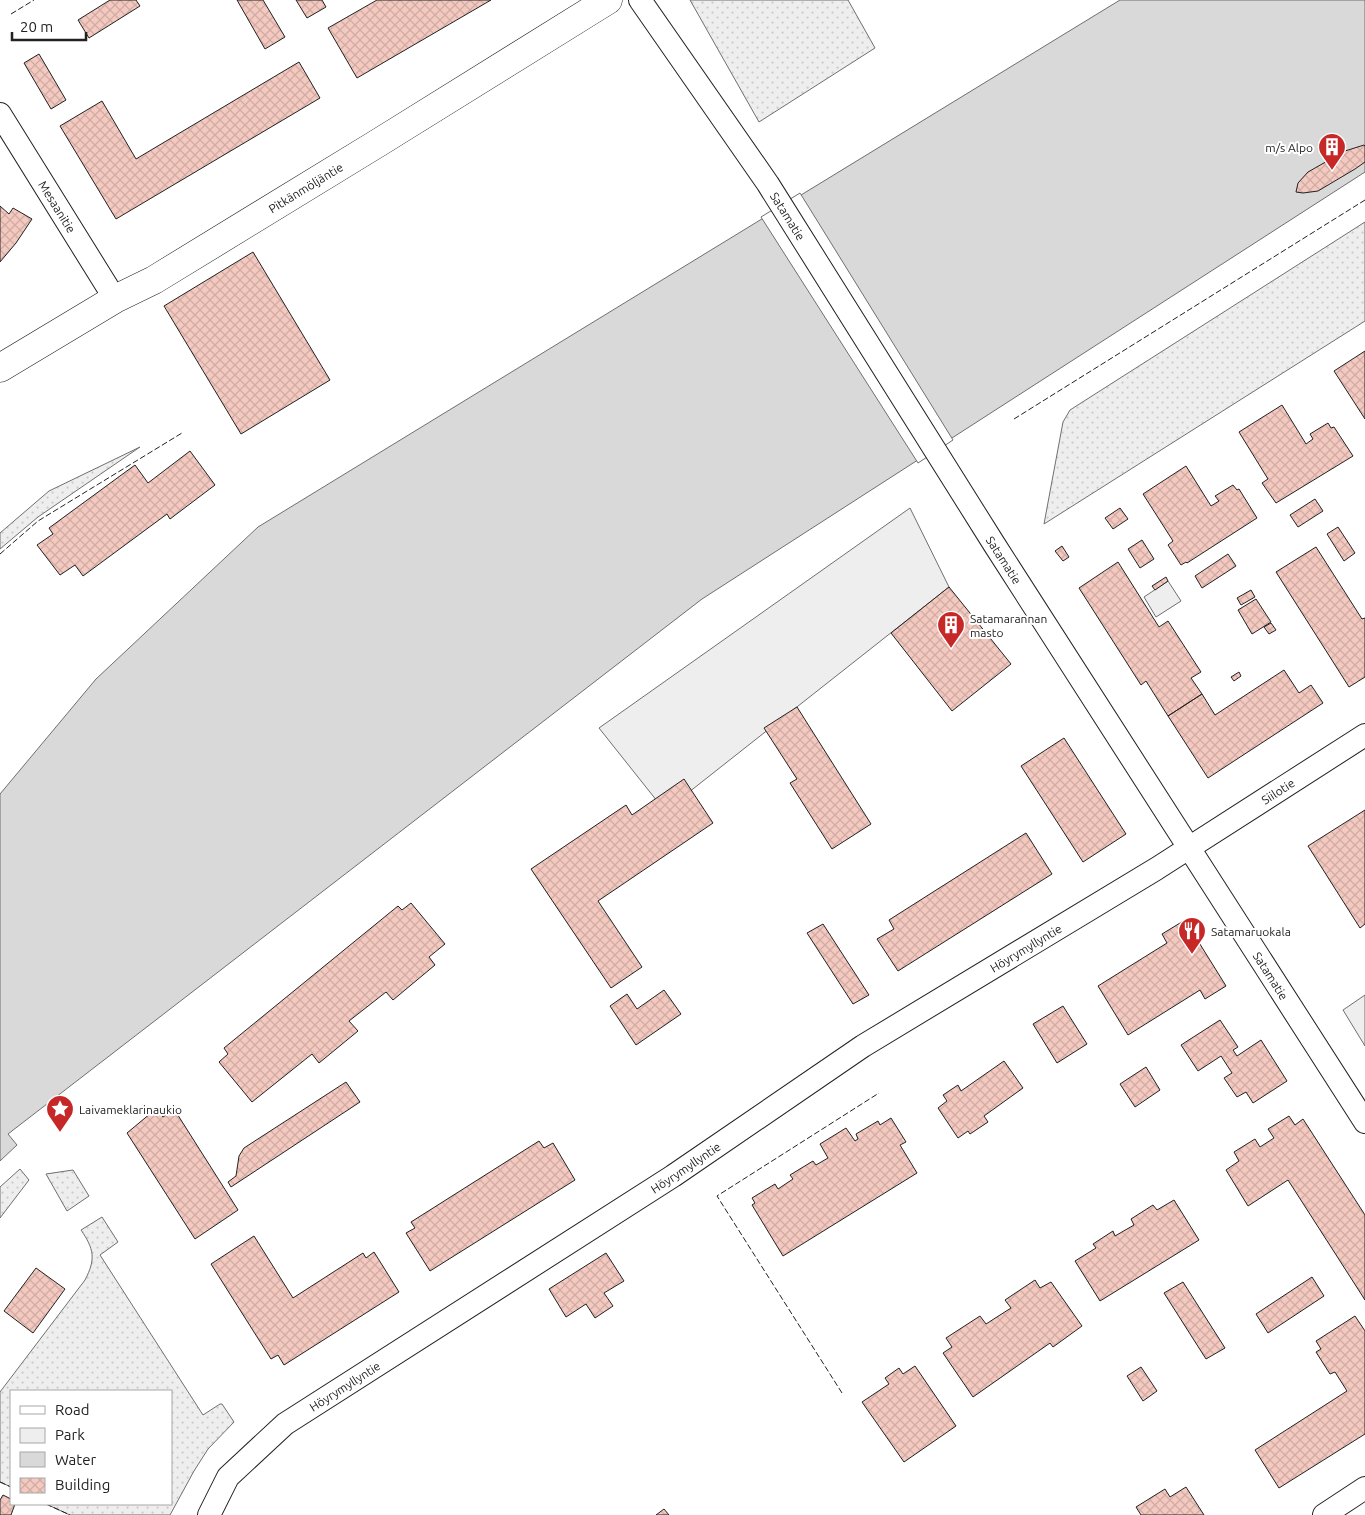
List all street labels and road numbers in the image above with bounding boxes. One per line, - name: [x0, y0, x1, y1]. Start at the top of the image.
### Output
- street label: Pitkänmöljäntie: [266, 160, 345, 215]
- street label: Mesaanitie: [37, 178, 79, 235]
- street label: Satamatie: [768, 190, 808, 242]
- street label: Satamatie: [984, 534, 1024, 586]
- street label: Siilotie: [1259, 776, 1297, 806]
- street label: Höyrymyllyntie: [988, 921, 1064, 974]
- street label: Satamatie: [1251, 949, 1291, 1002]
- street label: Höyrymyllyntie: [648, 1139, 723, 1195]
- street label: Höyrymyllyntie: [307, 1359, 382, 1413]

